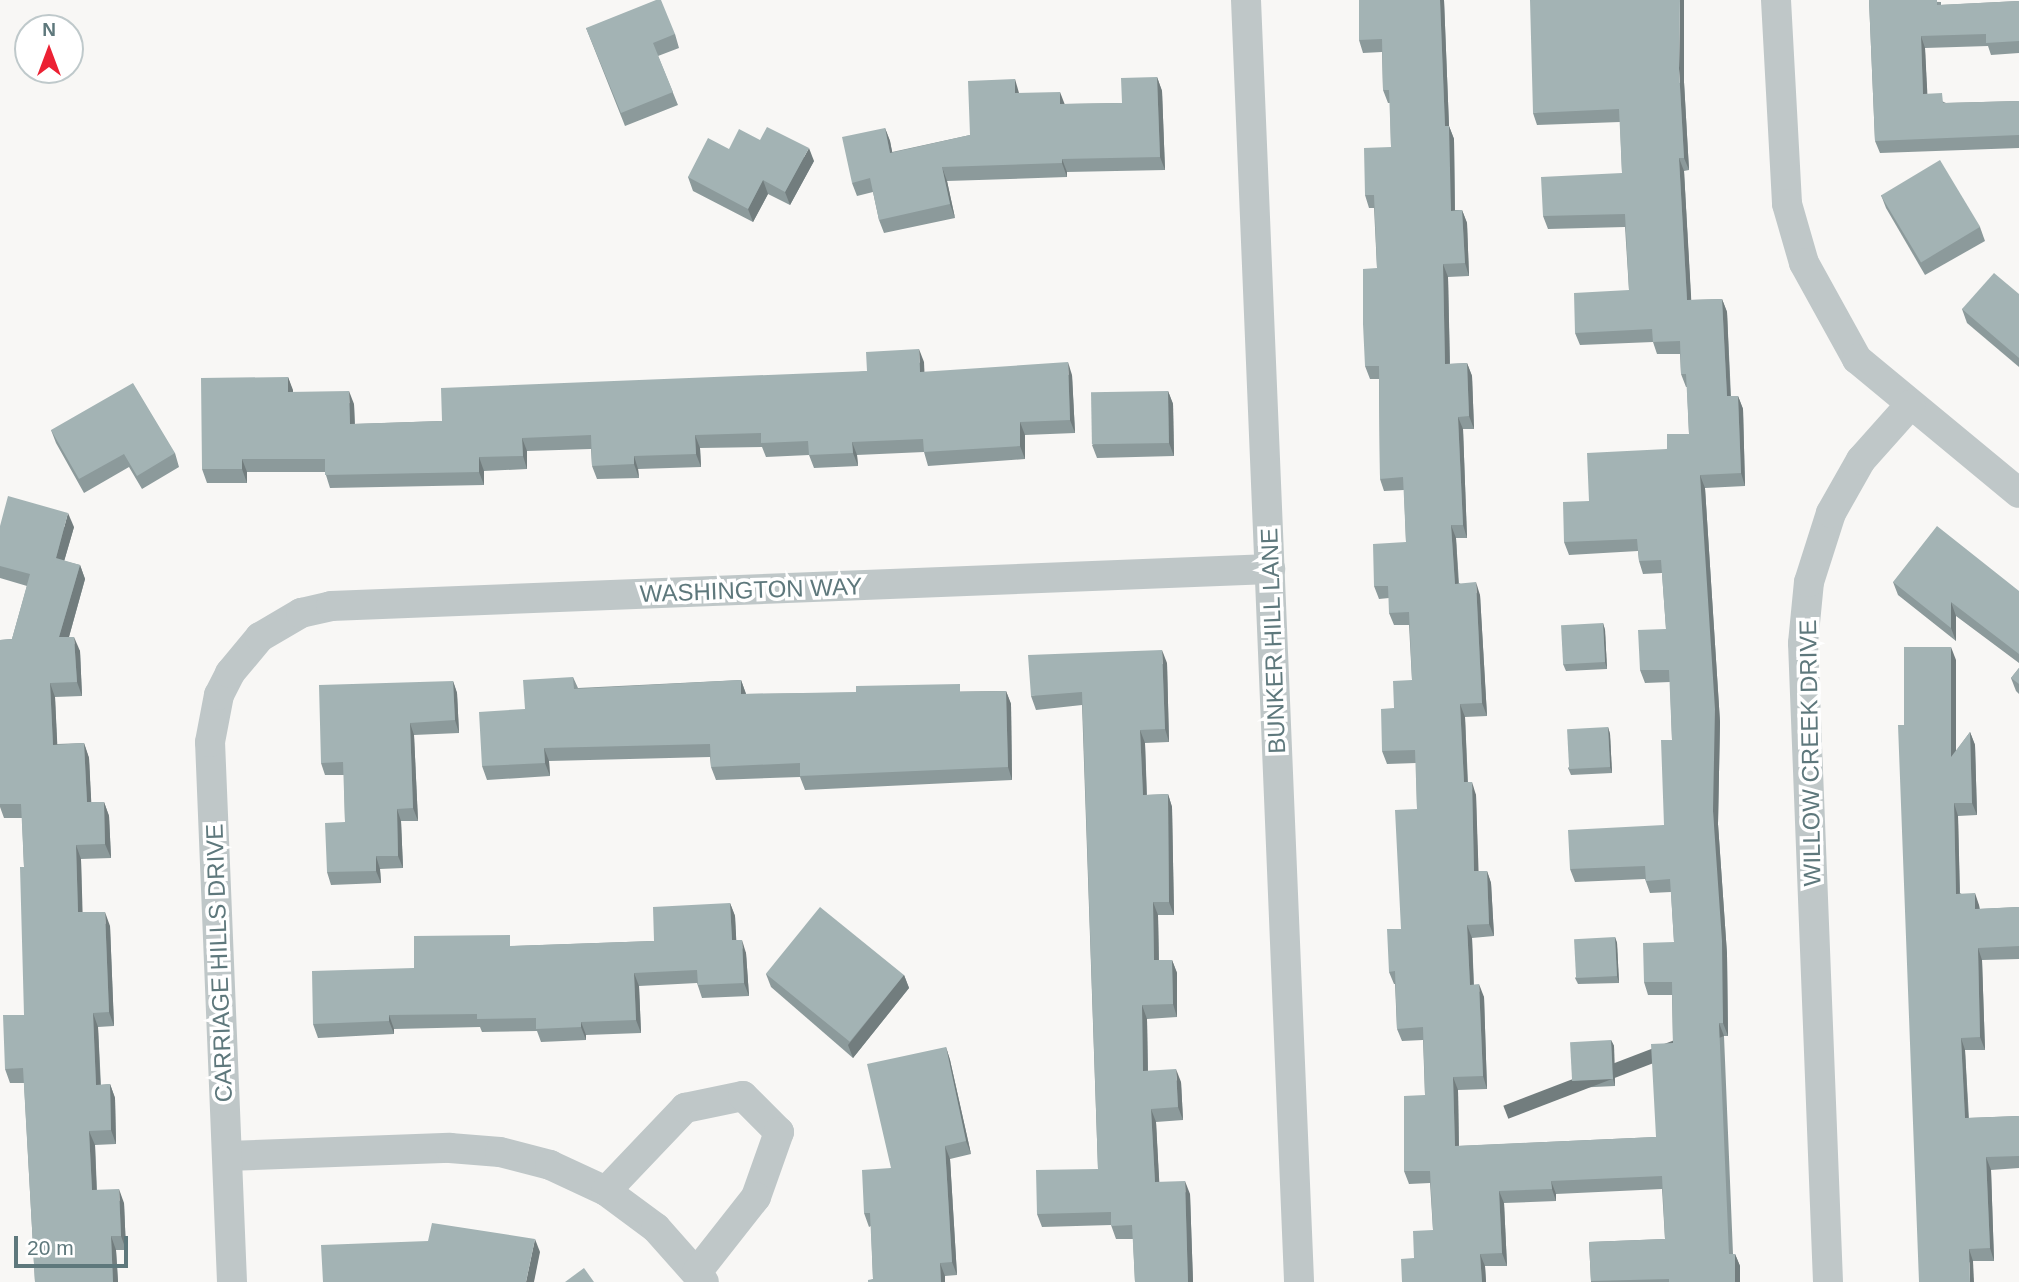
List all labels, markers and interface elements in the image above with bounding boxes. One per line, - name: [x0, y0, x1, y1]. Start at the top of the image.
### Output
- north arrow: [14, 14, 84, 84]
- text: N: [42, 19, 56, 40]
- street label: BUNKER HILL LANE: [1255, 527, 1291, 755]
- street label: WASHINGTON WAY: [639, 572, 863, 608]
- street label: WILLOW CREEK DRIVE: [1793, 619, 1827, 887]
- street label: CARRIAGE HILLS DRIVE: [200, 823, 238, 1103]
- scale bar: [18, 1222, 131, 1266]
- text: 20 m: [27, 1236, 74, 1259]

